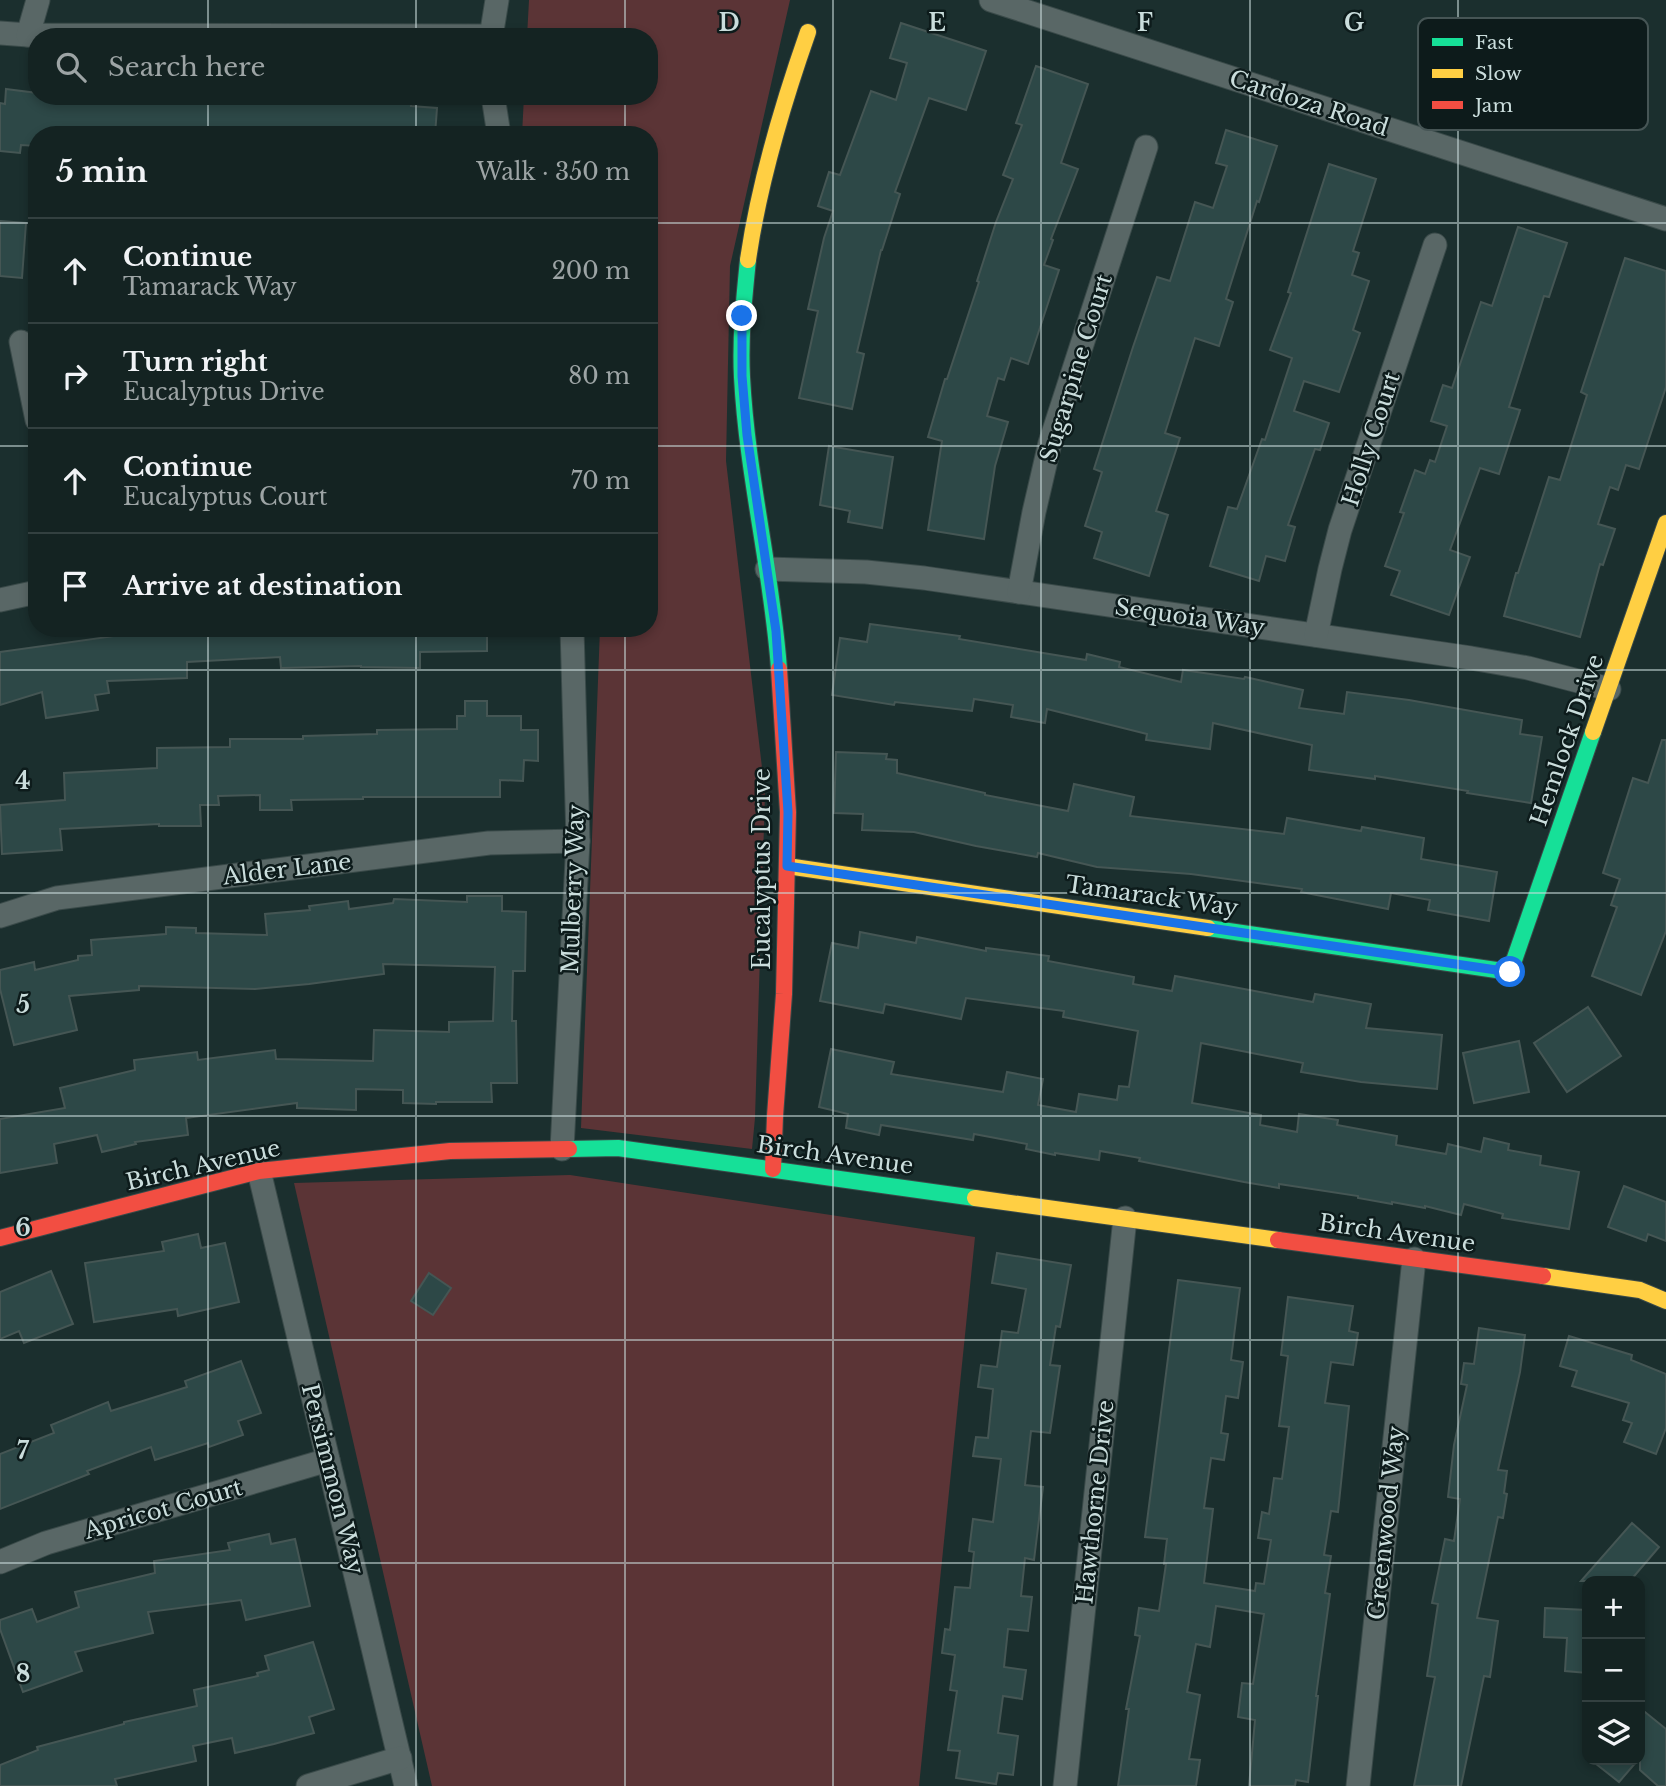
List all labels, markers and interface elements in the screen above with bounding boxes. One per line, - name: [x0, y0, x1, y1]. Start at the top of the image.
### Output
- text: D: [718, 9, 740, 37]
- text: E: [928, 9, 946, 37]
- text: F: [1137, 9, 1153, 37]
- text: G: [1344, 9, 1364, 37]
- legend: [1418, 18, 1648, 130]
- search box: [28, 28, 658, 105]
- text: Fast: [1475, 31, 1514, 54]
- icon: search: [52, 48, 90, 86]
- text: Search here: [108, 51, 265, 83]
- text: Slow: [1475, 62, 1522, 85]
- street label: Cardoza Road: [1226, 64, 1392, 142]
- text: Jam: [1472, 94, 1513, 117]
- text: 5 min: [56, 153, 148, 190]
- text: Walk · 350 m: [476, 158, 630, 186]
- text: Continue: [123, 241, 252, 273]
- icon: ahead: [56, 252, 94, 290]
- text: 200 m: [552, 257, 630, 285]
- street label: Sugarpine Court: [1034, 270, 1118, 466]
- text: Tamarack Way: [123, 273, 297, 301]
- route end: [726, 300, 757, 331]
- text: Turn right: [123, 346, 268, 378]
- icon: right: [56, 357, 94, 395]
- text: 80 m: [568, 362, 630, 390]
- street label: Holly Court: [1336, 368, 1406, 510]
- text: Eucalyptus Drive: [123, 378, 325, 406]
- text: Continue: [123, 451, 252, 483]
- icon: ahead: [56, 462, 94, 500]
- text: 70 m: [571, 467, 630, 495]
- text: Eucalyptus Court: [123, 483, 328, 511]
- icon: arrive: [56, 567, 94, 605]
- text: Arrive at destination: [123, 570, 403, 602]
- street label: Sequoia Way: [1113, 593, 1267, 641]
- street label: Hemlock Drive: [1525, 651, 1609, 829]
- text: 4: [15, 767, 31, 795]
- street label: Eucalyptus Drive: [748, 768, 776, 970]
- street label: Mulberry Way: [556, 804, 590, 974]
- street label: Alder Lane: [220, 847, 353, 891]
- street label: Tamarack Way: [1064, 870, 1240, 922]
- route start: [1494, 956, 1525, 987]
- text: 5: [16, 991, 30, 1019]
- street label: Birch Avenue: [755, 1130, 915, 1180]
- street label: Birch Avenue: [123, 1134, 283, 1196]
- street label: Birch Avenue: [1317, 1208, 1477, 1258]
- text: 6: [15, 1214, 31, 1242]
- street label: Persimmon Way: [296, 1381, 370, 1577]
- street label: Hawthorne Drive: [1070, 1399, 1120, 1605]
- street label: Greenwood Way: [1362, 1424, 1410, 1621]
- text: 7: [17, 1437, 30, 1465]
- street label: Apricot Court: [80, 1473, 246, 1545]
- map controls: [1582, 1576, 1645, 1765]
- button: +: [1582, 1576, 1645, 1639]
- button: −: [1582, 1639, 1645, 1702]
- text: 8: [16, 1660, 30, 1688]
- button: layers: [1582, 1702, 1645, 1765]

